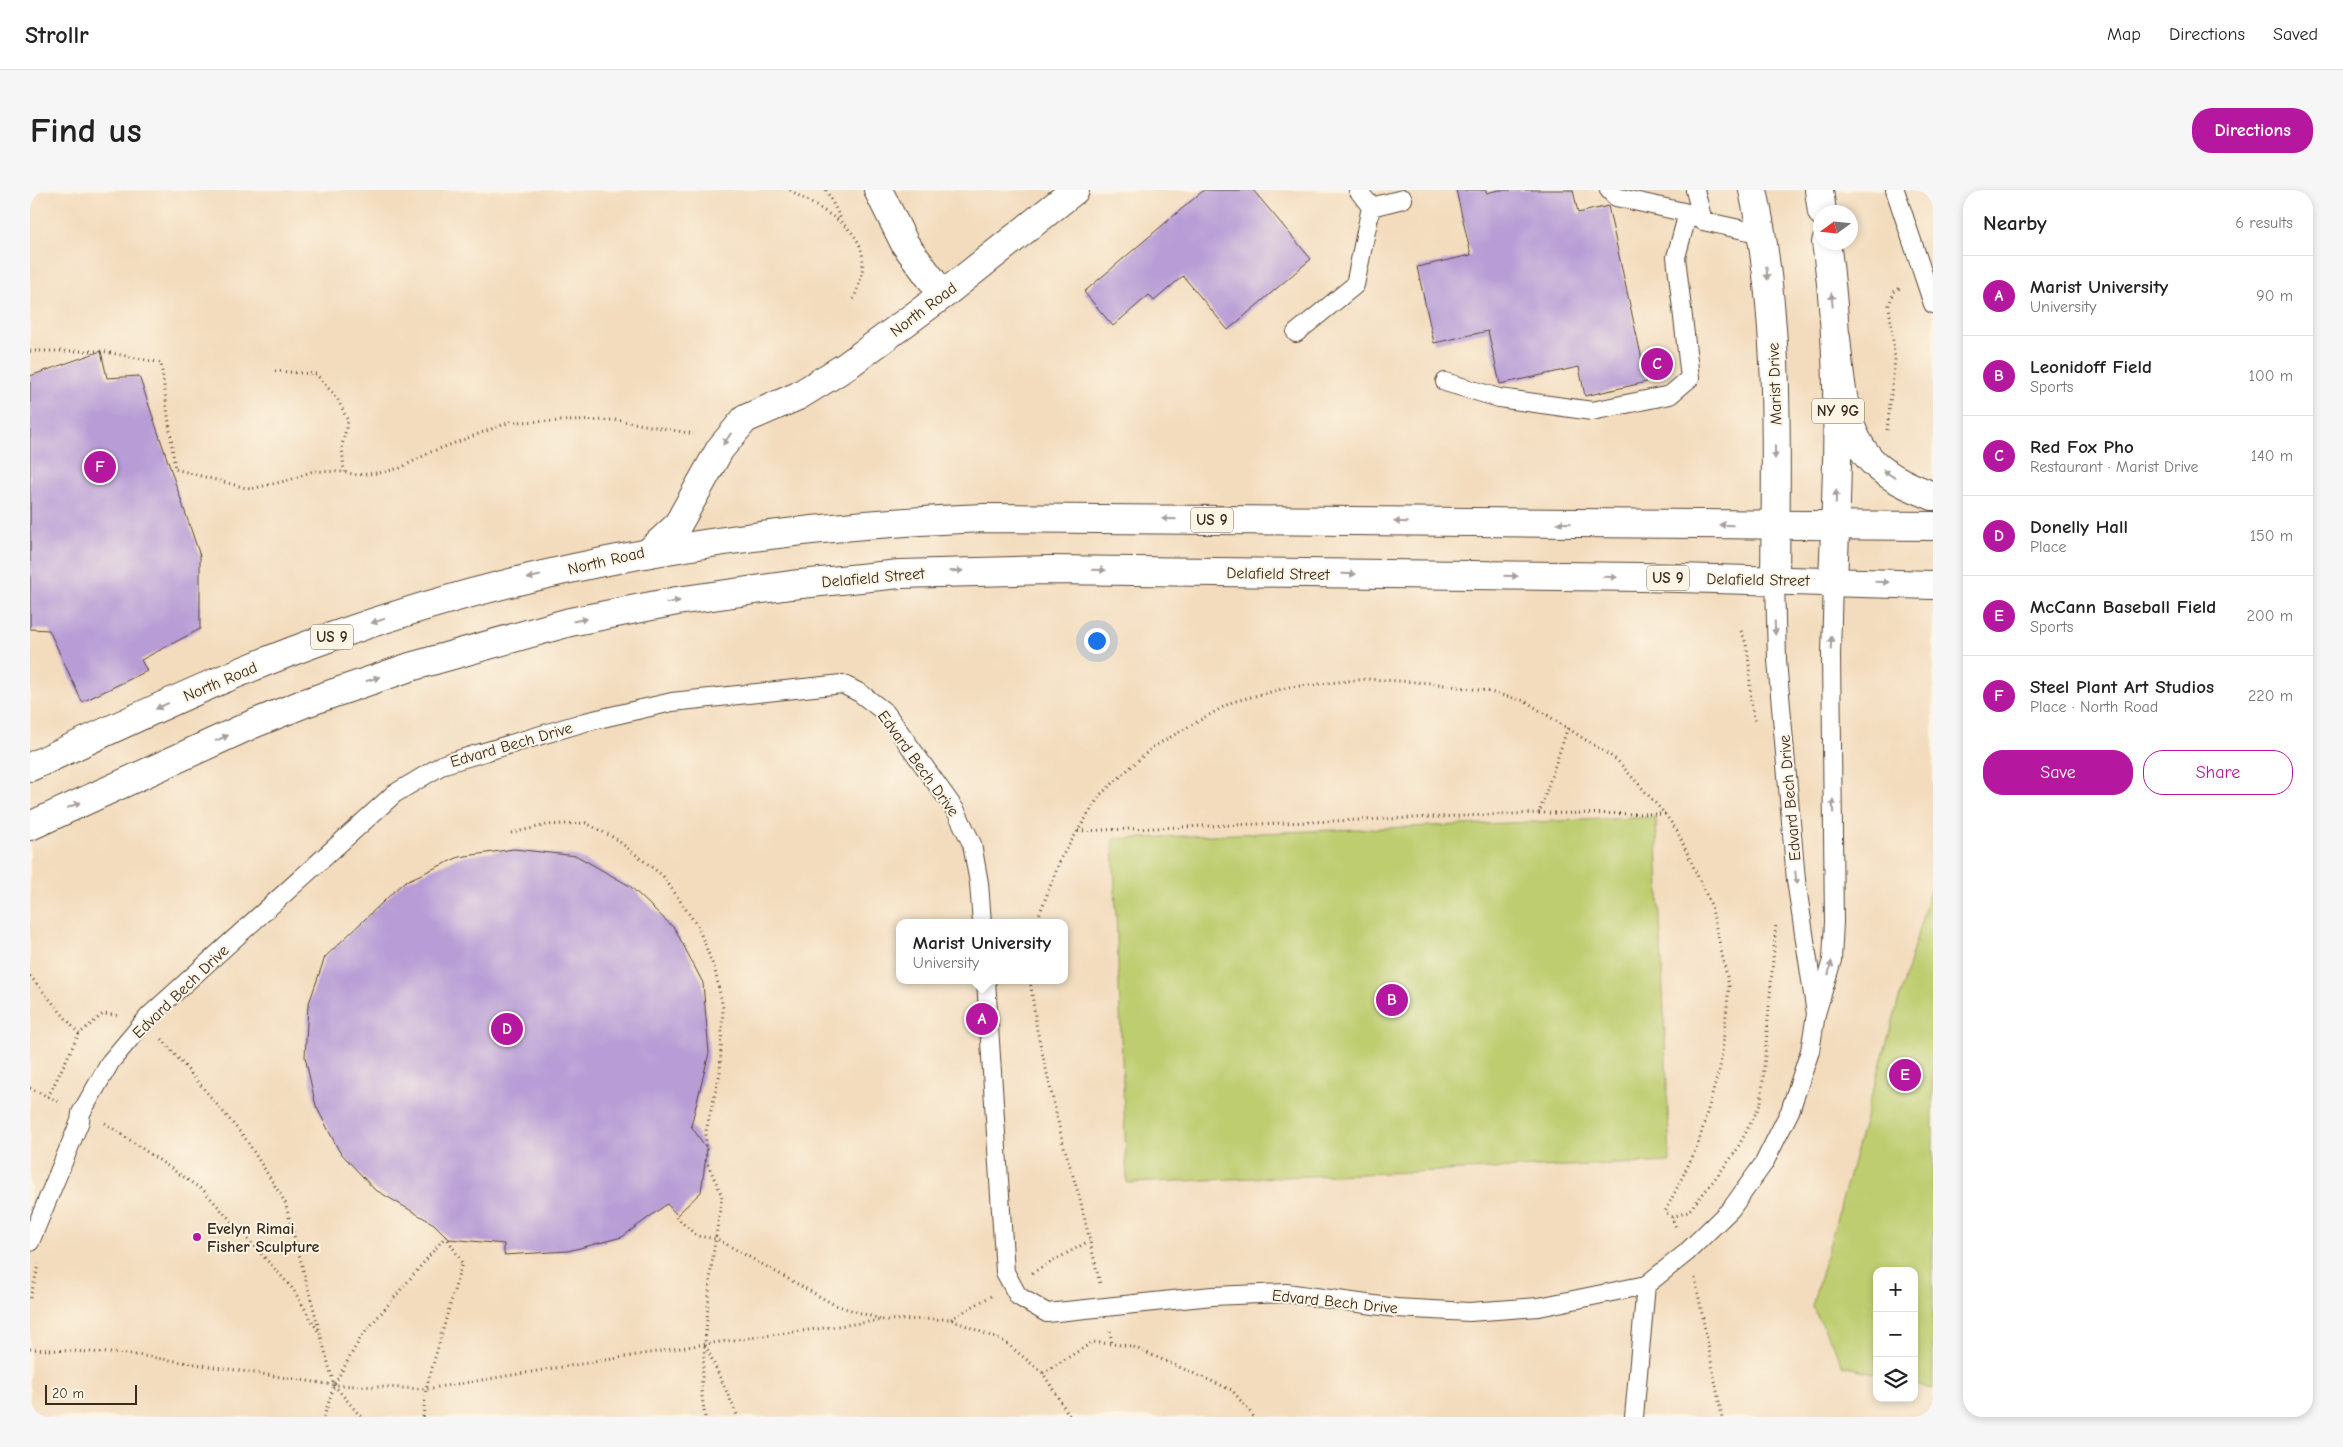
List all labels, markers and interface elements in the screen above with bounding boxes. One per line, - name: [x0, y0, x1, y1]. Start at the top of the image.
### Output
- text: Strollr: [25, 21, 89, 49]
- text: Map: [2107, 24, 2141, 45]
- text: Directions: [2169, 24, 2245, 45]
- text: Saved: [2273, 24, 2318, 45]
- button: Directions: [2192, 108, 2313, 153]
- text: Find us: [30, 110, 142, 151]
- north arrow: [1813, 205, 1858, 250]
- text: Nearby: [1983, 211, 2047, 235]
- text: 6 results: [2235, 214, 2293, 232]
- one-way arrow: [1763, 265, 1771, 281]
- text: Marist University: [2030, 276, 2168, 298]
- street label: North Road: [887, 279, 960, 341]
- text: A: [1995, 287, 2003, 305]
- text: 90 m: [2256, 287, 2293, 305]
- one-way arrow: [1828, 292, 1836, 308]
- text: University: [2030, 298, 2096, 316]
- street label: Marist Drive: [1765, 342, 1785, 426]
- pin: C: [1641, 345, 1673, 383]
- text: Leonidoff Field: [2030, 356, 2152, 378]
- text: B: [1994, 367, 2004, 385]
- text: 100 m: [2249, 367, 2293, 385]
- text: Sports: [2030, 378, 2073, 396]
- road number: NY 9G: [1812, 398, 1864, 424]
- one-way arrow: [722, 433, 732, 446]
- text: Red Fox Pho: [2030, 436, 2134, 458]
- one-way arrow: [1771, 444, 1779, 460]
- text: C: [1994, 447, 2004, 465]
- text: 140 m: [2251, 447, 2293, 465]
- pin: F: [84, 448, 116, 486]
- text: Restaurant · Marist Drive: [2030, 458, 2198, 476]
- one-way arrow: [1883, 470, 1896, 479]
- one-way arrow: [1832, 489, 1840, 505]
- road number: US 9: [1191, 508, 1233, 532]
- one-way arrow: [1161, 515, 1177, 523]
- text: Donelly Hall: [2030, 516, 2128, 538]
- one-way arrow: [1393, 517, 1409, 525]
- one-way arrow: [1556, 519, 1572, 527]
- one-way arrow: [1718, 521, 1734, 529]
- text: D: [1994, 527, 2004, 545]
- text: 150 m: [2250, 527, 2293, 545]
- text: Place: [2030, 538, 2066, 556]
- street label: North Road: [566, 543, 646, 579]
- street label: Delafield Street: [821, 564, 926, 591]
- street label: Delafield Street: [1226, 564, 1330, 584]
- one-way arrow: [1091, 566, 1107, 574]
- road number: US 9: [1647, 566, 1689, 590]
- one-way arrow: [948, 567, 964, 575]
- one-way arrow: [1341, 570, 1357, 578]
- street label: Delafield Street: [1706, 570, 1810, 590]
- one-way arrow: [1503, 572, 1519, 580]
- one-way arrow: [527, 573, 542, 581]
- one-way arrow: [1602, 573, 1618, 581]
- one-way arrow: [1874, 578, 1890, 586]
- text: McCann Baseball Field: [2030, 596, 2216, 618]
- one-way arrow: [665, 597, 681, 605]
- text: E: [1994, 607, 2004, 625]
- text: 200 m: [2247, 607, 2293, 625]
- one-way arrow: [573, 616, 588, 624]
- one-way arrow: [370, 617, 385, 625]
- text: Sports: [2030, 618, 2073, 636]
- one-way arrow: [1772, 621, 1780, 637]
- road number: US 9: [311, 624, 353, 650]
- your location: [1084, 628, 1110, 654]
- one-way arrow: [1827, 635, 1835, 651]
- street label: North Road: [181, 658, 260, 706]
- one-way arrow: [366, 674, 381, 682]
- text: Steel Plant Art Studios: [2030, 676, 2214, 698]
- text: F: [1994, 687, 2004, 705]
- text: 220 m: [2248, 687, 2293, 705]
- text: Place · North Road: [2030, 698, 2158, 716]
- one-way arrow: [155, 703, 169, 711]
- street label: Edvard Bech Drive: [874, 707, 963, 820]
- street label: Edvard Bech Drive: [448, 719, 575, 771]
- one-way arrow: [215, 733, 229, 741]
- street label: Edvard Bech Drive: [1776, 734, 1804, 862]
- button: Save: [1983, 750, 2133, 795]
- button: Share: [2143, 750, 2293, 795]
- one-way arrow: [1829, 797, 1837, 813]
- one-way arrow: [67, 801, 81, 809]
- one-way arrow: [1792, 870, 1800, 886]
- popup: [896, 919, 1068, 984]
- text: Marist University: [913, 932, 1051, 954]
- street label: Edvard Bech Drive: [129, 941, 232, 1042]
- text: University: [913, 954, 979, 972]
- one-way arrow: [1826, 960, 1834, 975]
- pin: B: [1376, 981, 1408, 1019]
- pin: A: [966, 1000, 998, 1038]
- pin: D: [491, 1010, 523, 1048]
- pin: E: [1889, 1056, 1921, 1094]
- place label: Evelyn Rimai Fisher Sculpture: [207, 1220, 320, 1256]
- marker: Evelyn Rimai Fisher Sculpture: [191, 1231, 203, 1243]
- map controls: [1873, 1267, 1918, 1402]
- button: +: [1873, 1267, 1918, 1312]
- street label: Edvard Bech Drive: [1271, 1286, 1399, 1318]
- button: −: [1873, 1312, 1918, 1357]
- button: layers: [1873, 1357, 1918, 1402]
- scale bar: [45, 1382, 138, 1405]
- text: 20 m: [52, 1385, 84, 1402]

